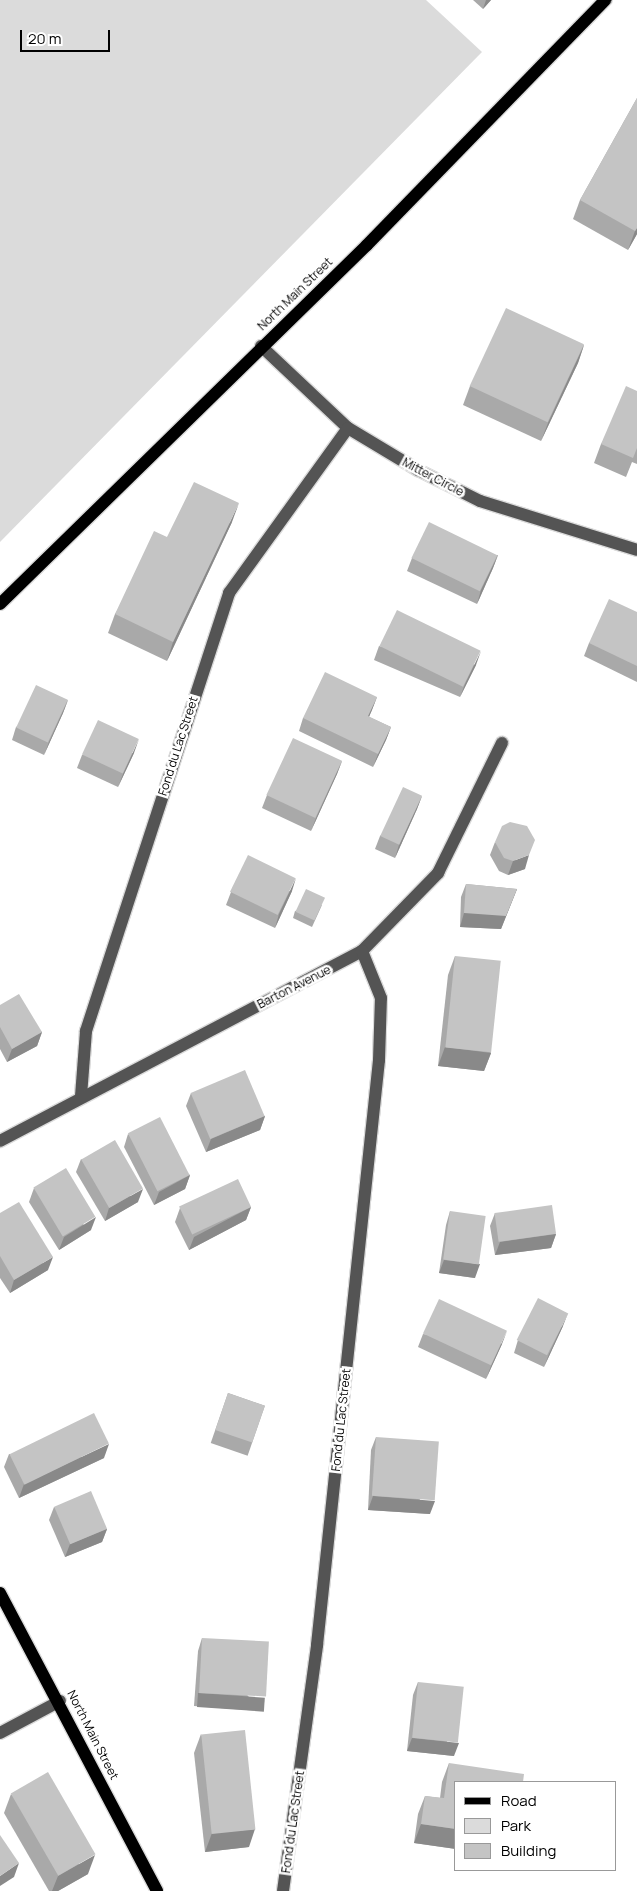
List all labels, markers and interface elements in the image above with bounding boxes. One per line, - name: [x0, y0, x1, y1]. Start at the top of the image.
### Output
- scale bar: [22, 20, 112, 52]
- text: 20 m: [28, 28, 61, 49]
- street label: North Main Street: [255, 255, 335, 333]
- street label: Mitter Circle: [400, 455, 466, 499]
- street label: Fond du Lac Street: [155, 695, 201, 797]
- street label: Barton Avenue: [255, 962, 333, 1012]
- street label: Fond du Lac Street: [328, 1368, 354, 1472]
- street label: North Main Street: [64, 1688, 122, 1782]
- street label: Fond du Lac Street: [279, 1770, 307, 1874]
- legend: [454, 1781, 617, 1871]
- text: Road: [501, 1790, 537, 1811]
- text: Park: [501, 1815, 531, 1836]
- text: Building: [501, 1840, 556, 1861]

